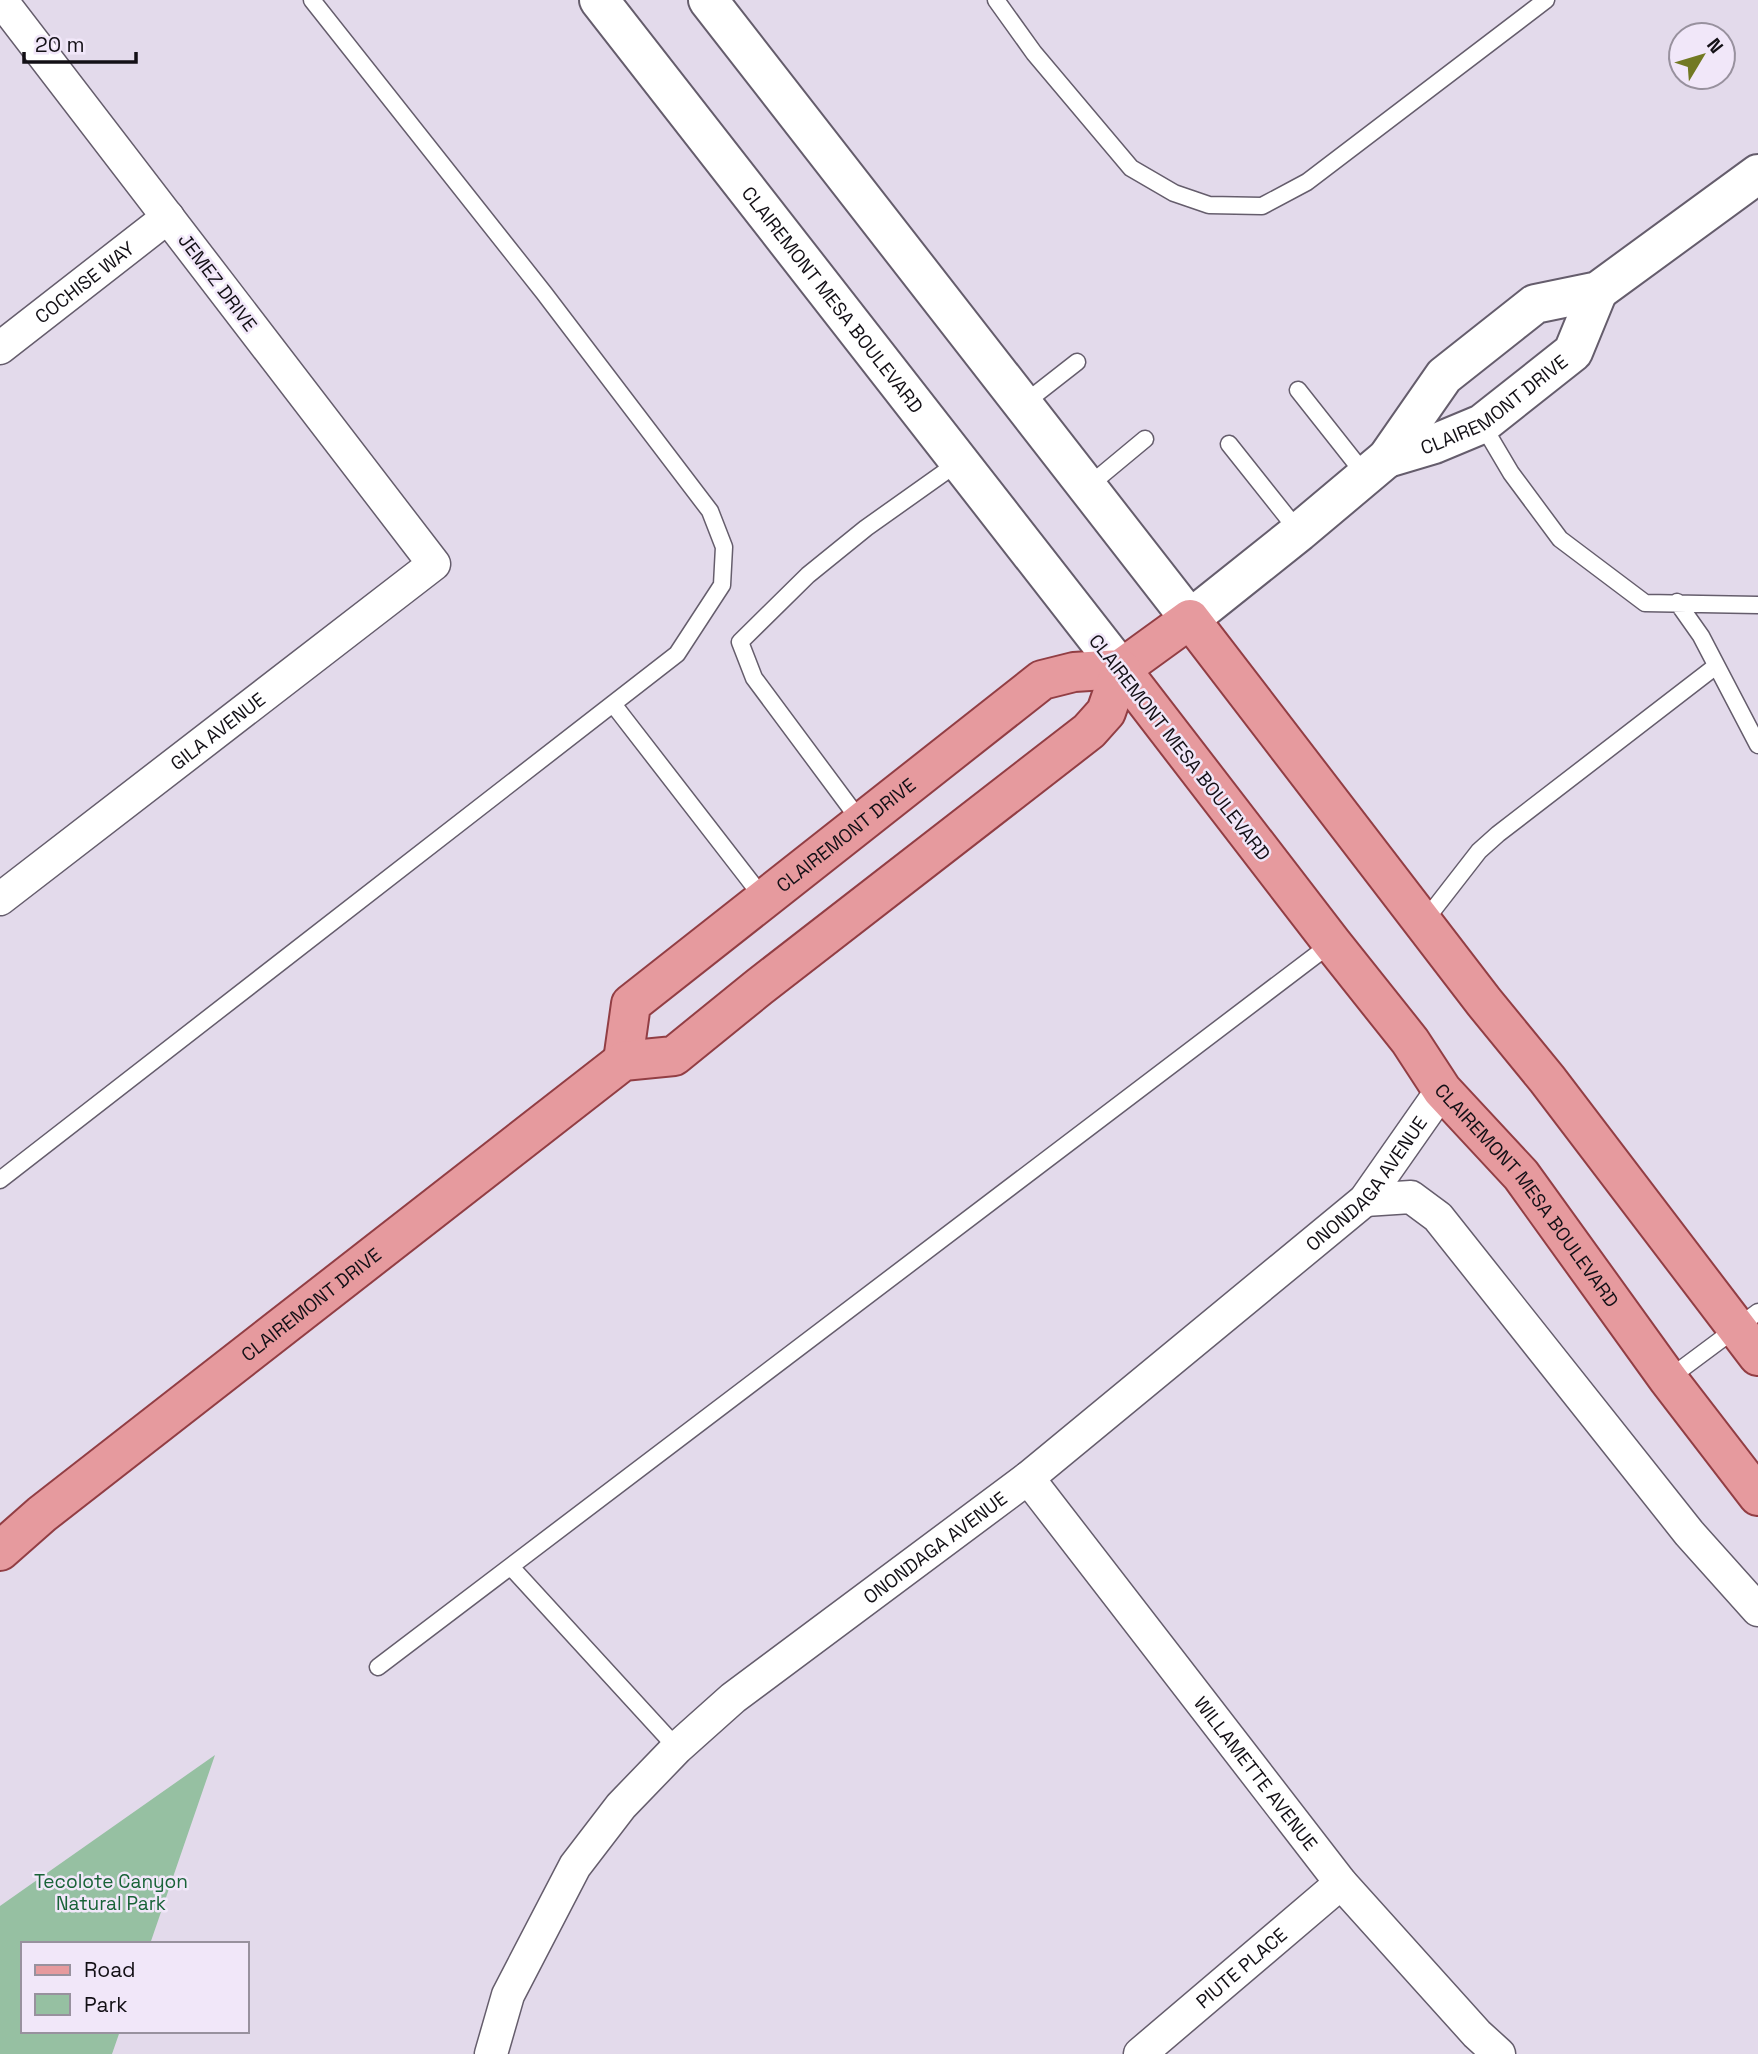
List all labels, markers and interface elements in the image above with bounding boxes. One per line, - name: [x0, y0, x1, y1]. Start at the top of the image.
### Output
- scale bar: [24, 21, 136, 65]
- north arrow: [1667, 21, 1737, 91]
- text: 20 m: [35, 31, 85, 58]
- text: N: [1701, 33, 1729, 59]
- street label: CLAIREMONT MESA BOULEVARD: [736, 181, 929, 418]
- street label: JEMEZ DRIVE: [173, 228, 263, 336]
- street label: COCHISE WAY: [30, 236, 140, 329]
- street label: CLAIREMONT DRIVE: [1418, 349, 1573, 460]
- street label: CLAIREMONT MESA BOULEVARD: [1083, 629, 1276, 866]
- street label: GILA AVENUE: [165, 687, 271, 776]
- street label: CLAIREMONT DRIVE: [771, 772, 921, 898]
- street label: CLAIREMONT MESA BOULEVARD: [1429, 1078, 1624, 1312]
- street label: ONONDAGA AVENUE: [1301, 1111, 1433, 1257]
- street label: CLAIREMONT DRIVE: [236, 1242, 386, 1367]
- street label: ONONDAGA AVENUE: [858, 1486, 1012, 1610]
- street label: WILLAMETTE AVENUE: [1188, 1691, 1323, 1856]
- park label: Tecolote Canyon Natural Park: [34, 1869, 188, 1916]
- street label: PIUTE PLACE: [1191, 1922, 1292, 2014]
- legend: [21, 1942, 248, 2033]
- text: Road: [84, 1956, 136, 1983]
- text: Park: [84, 1991, 128, 2018]

